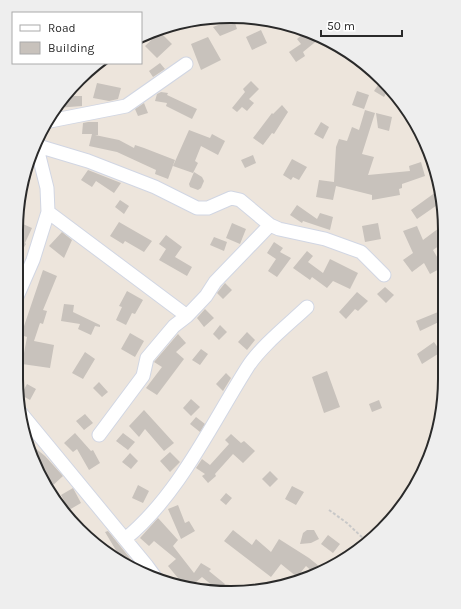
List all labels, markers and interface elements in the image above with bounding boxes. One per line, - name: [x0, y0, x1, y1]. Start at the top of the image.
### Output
- legend: [12, 12, 142, 64]
- scale bar: [321, 12, 402, 38]
- text: 50 m: [327, 19, 355, 33]
- text: Road: [48, 21, 76, 35]
- text: Building: [48, 41, 95, 55]

